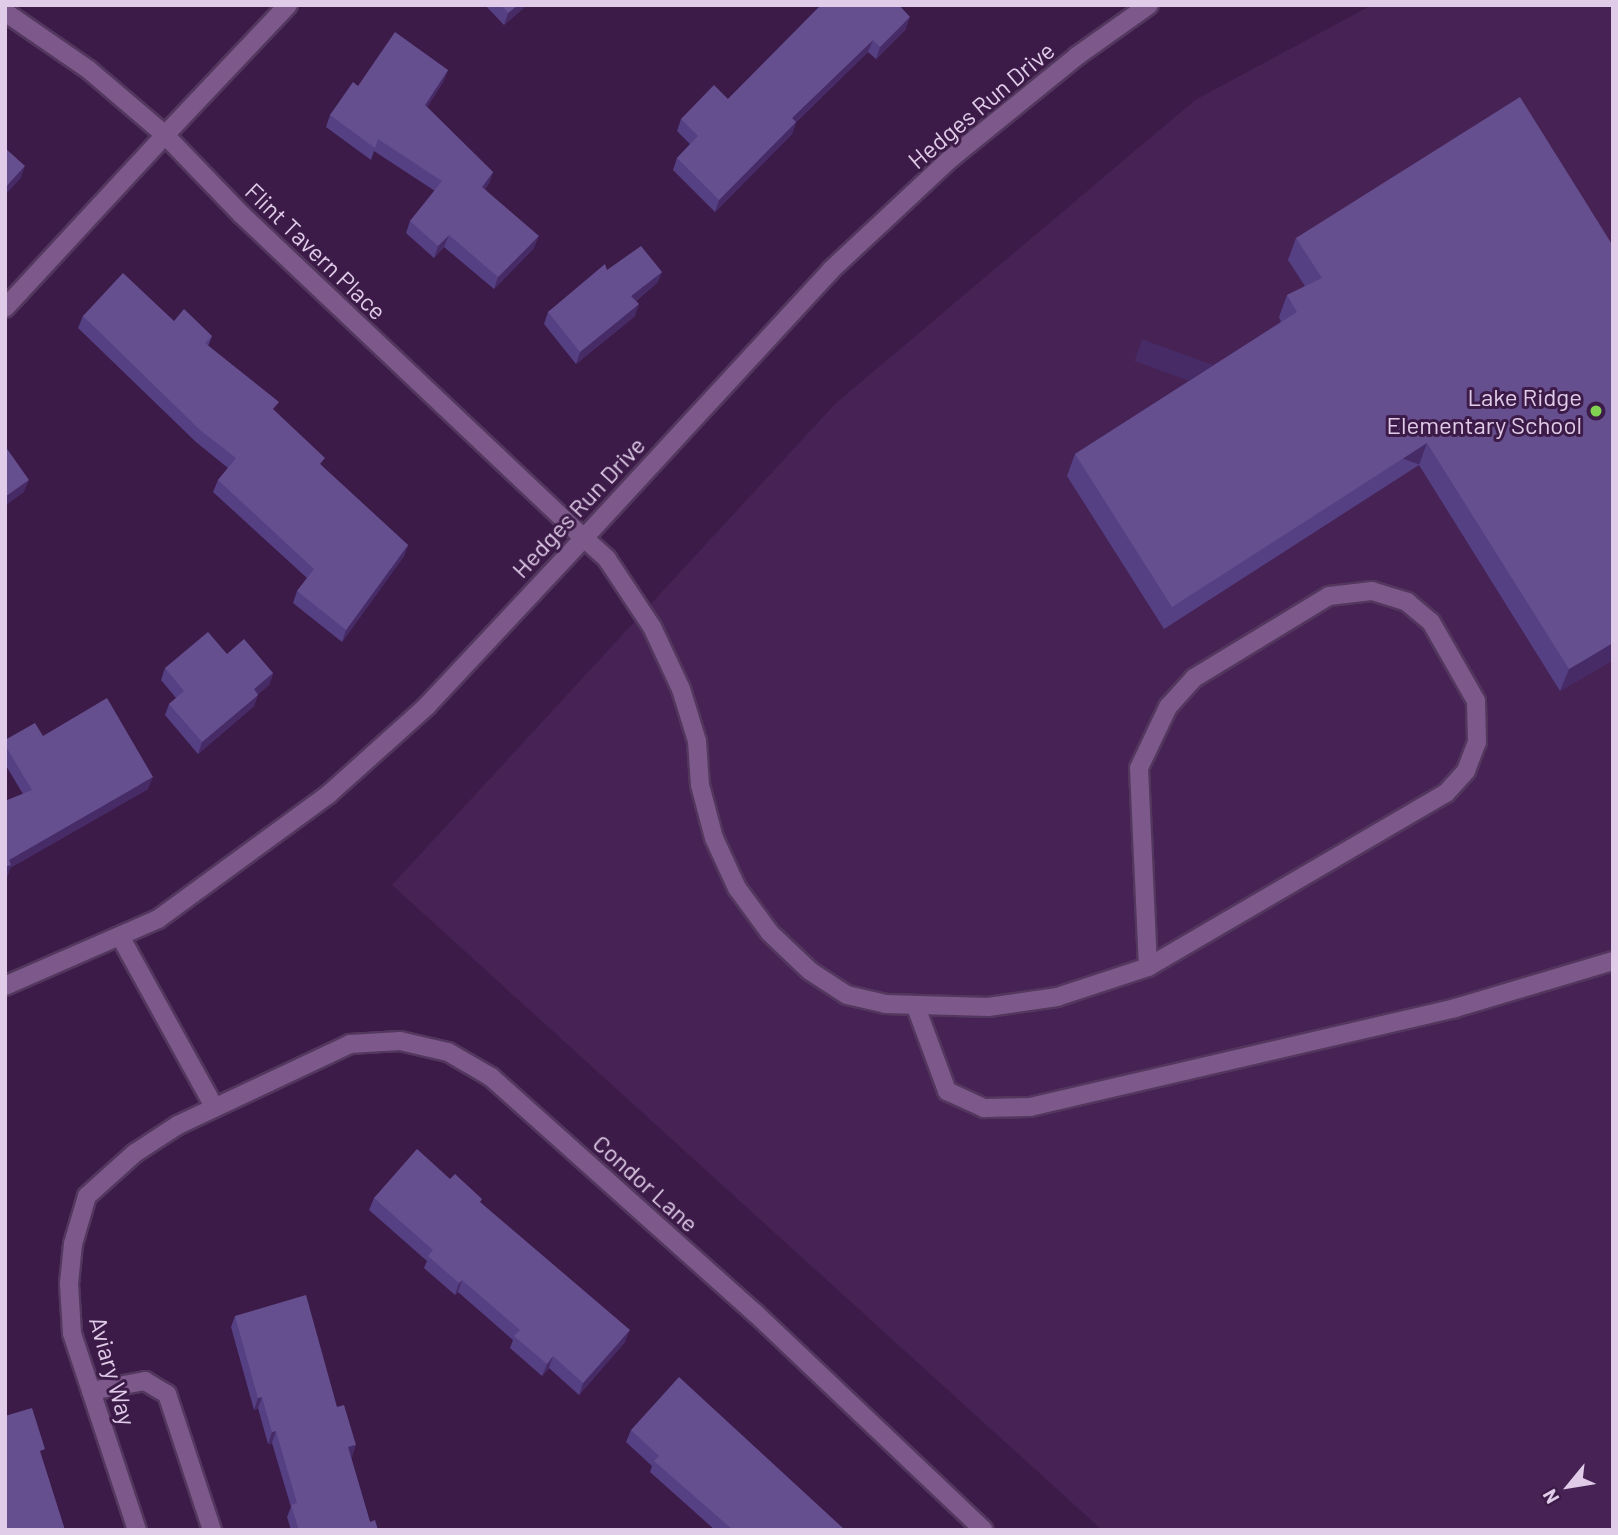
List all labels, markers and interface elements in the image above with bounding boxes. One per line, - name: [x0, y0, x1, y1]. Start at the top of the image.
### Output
- street label: Hedges Run Drive: [902, 35, 1060, 175]
- street label: Flint Tavern Place: [240, 177, 392, 325]
- place label: Lake Ridge Elementary School: [1387, 383, 1582, 439]
- marker: Lake Ridge Elementary School: [1588, 403, 1604, 419]
- street label: Hedges Run Drive: [505, 431, 651, 583]
- street label: Condor Lane: [587, 1128, 705, 1238]
- street label: Aviary Way: [84, 1313, 142, 1429]
- north arrow: [1534, 1451, 1604, 1521]
- text: N: [1537, 1486, 1564, 1508]

